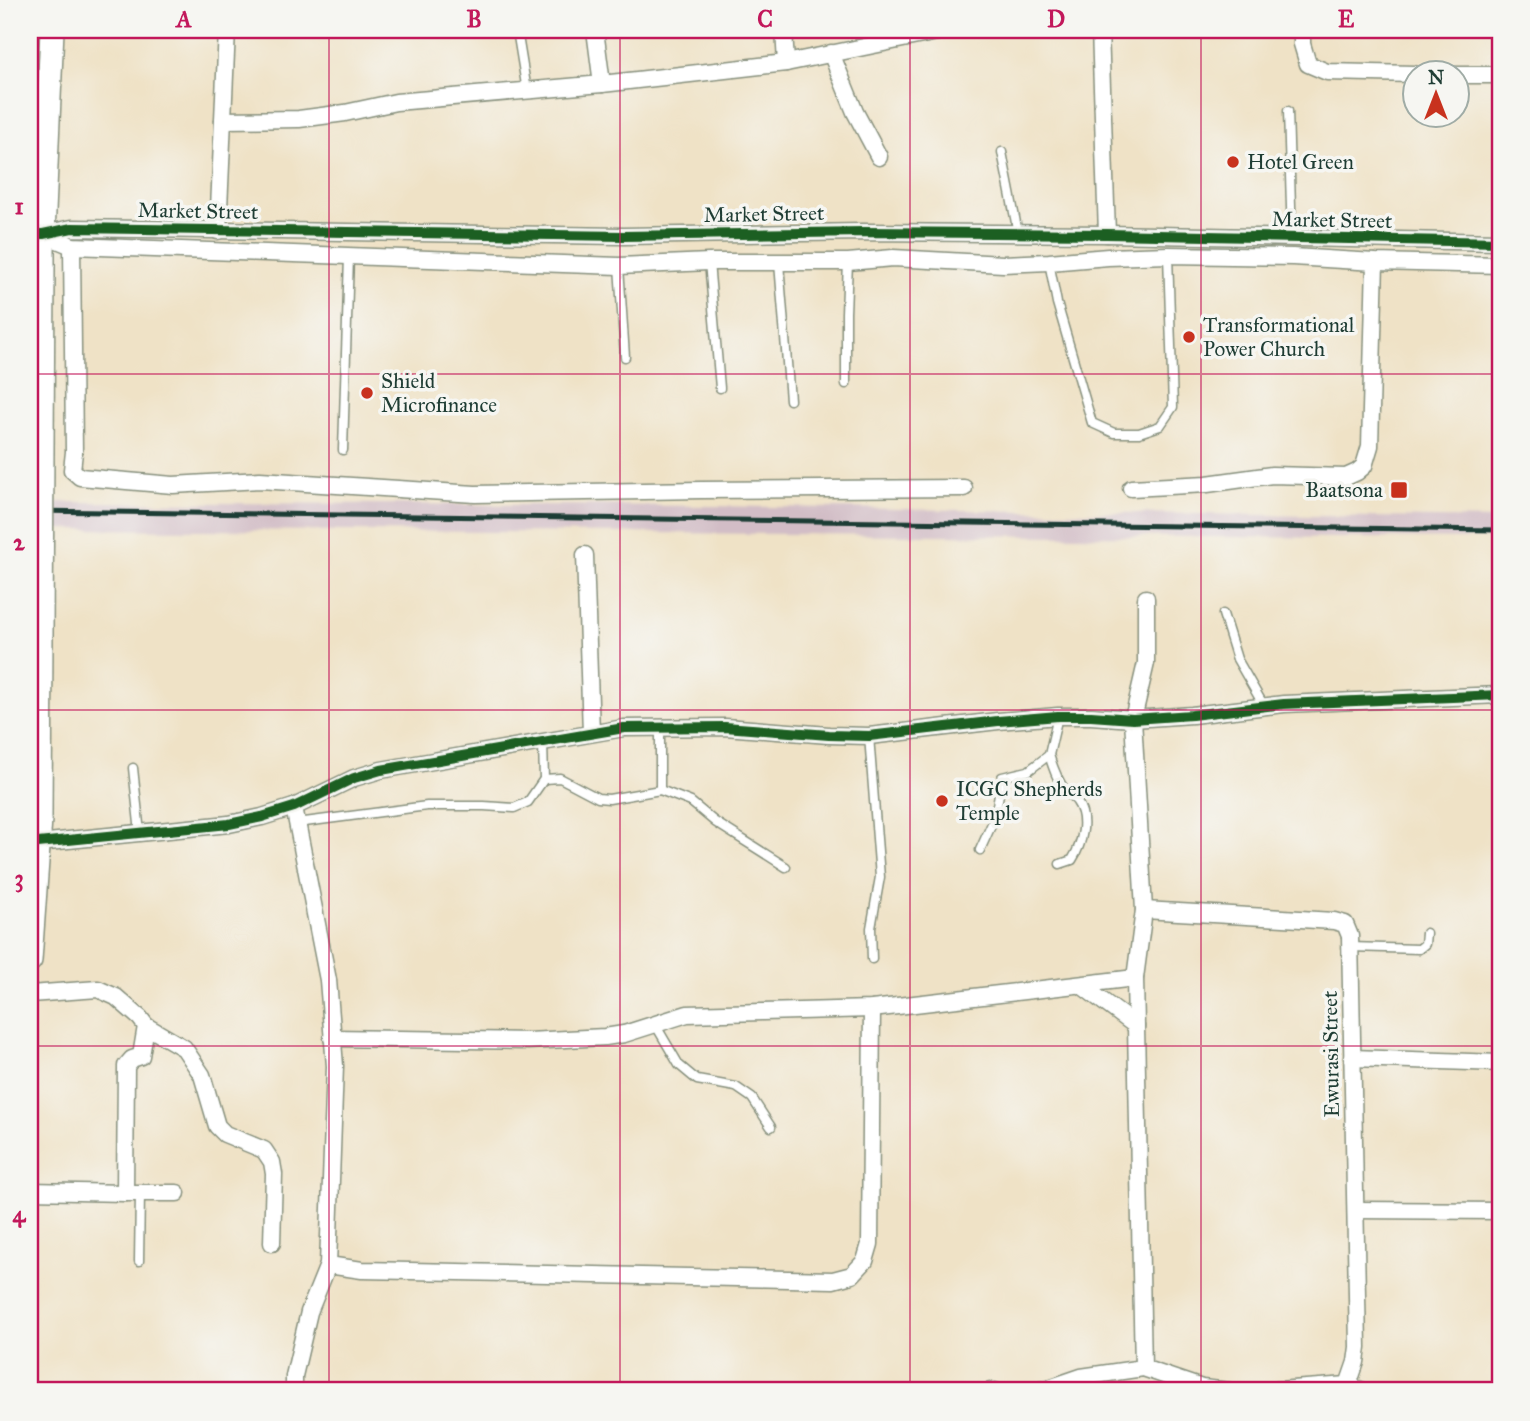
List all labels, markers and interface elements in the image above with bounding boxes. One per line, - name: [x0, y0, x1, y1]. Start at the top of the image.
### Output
- text: A: [174, 5, 192, 33]
- text: B: [466, 5, 482, 33]
- text: C: [757, 5, 773, 33]
- text: D: [1047, 5, 1065, 33]
- text: E: [1338, 5, 1355, 33]
- north arrow: [1400, 60, 1470, 130]
- text: N: [1428, 66, 1444, 89]
- place label: Hotel Green: [1247, 149, 1354, 175]
- marker: Hotel Green: [1225, 154, 1241, 170]
- text: 1: [14, 192, 24, 220]
- street label: Market Street: [137, 197, 259, 225]
- street label: Market Street: [703, 200, 825, 228]
- street label: Market Street: [1271, 206, 1393, 234]
- place label: Transformational Power Church: [1203, 312, 1355, 362]
- marker: Transformational Power Church: [1181, 329, 1197, 345]
- place label: Shield Microfinance: [381, 368, 497, 418]
- marker: Shield Microfinance: [359, 385, 375, 401]
- place label: Baatsona: [1305, 477, 1383, 503]
- marker: Baatsona: [1389, 480, 1409, 500]
- text: 2: [13, 528, 25, 556]
- place label: ICGC Shepherds Temple: [956, 776, 1102, 826]
- marker: ICGC Shepherds Temple: [934, 793, 950, 809]
- text: 3: [14, 864, 24, 893]
- street label: Ewurasi Street: [1317, 990, 1345, 1117]
- text: 4: [13, 1200, 27, 1228]

